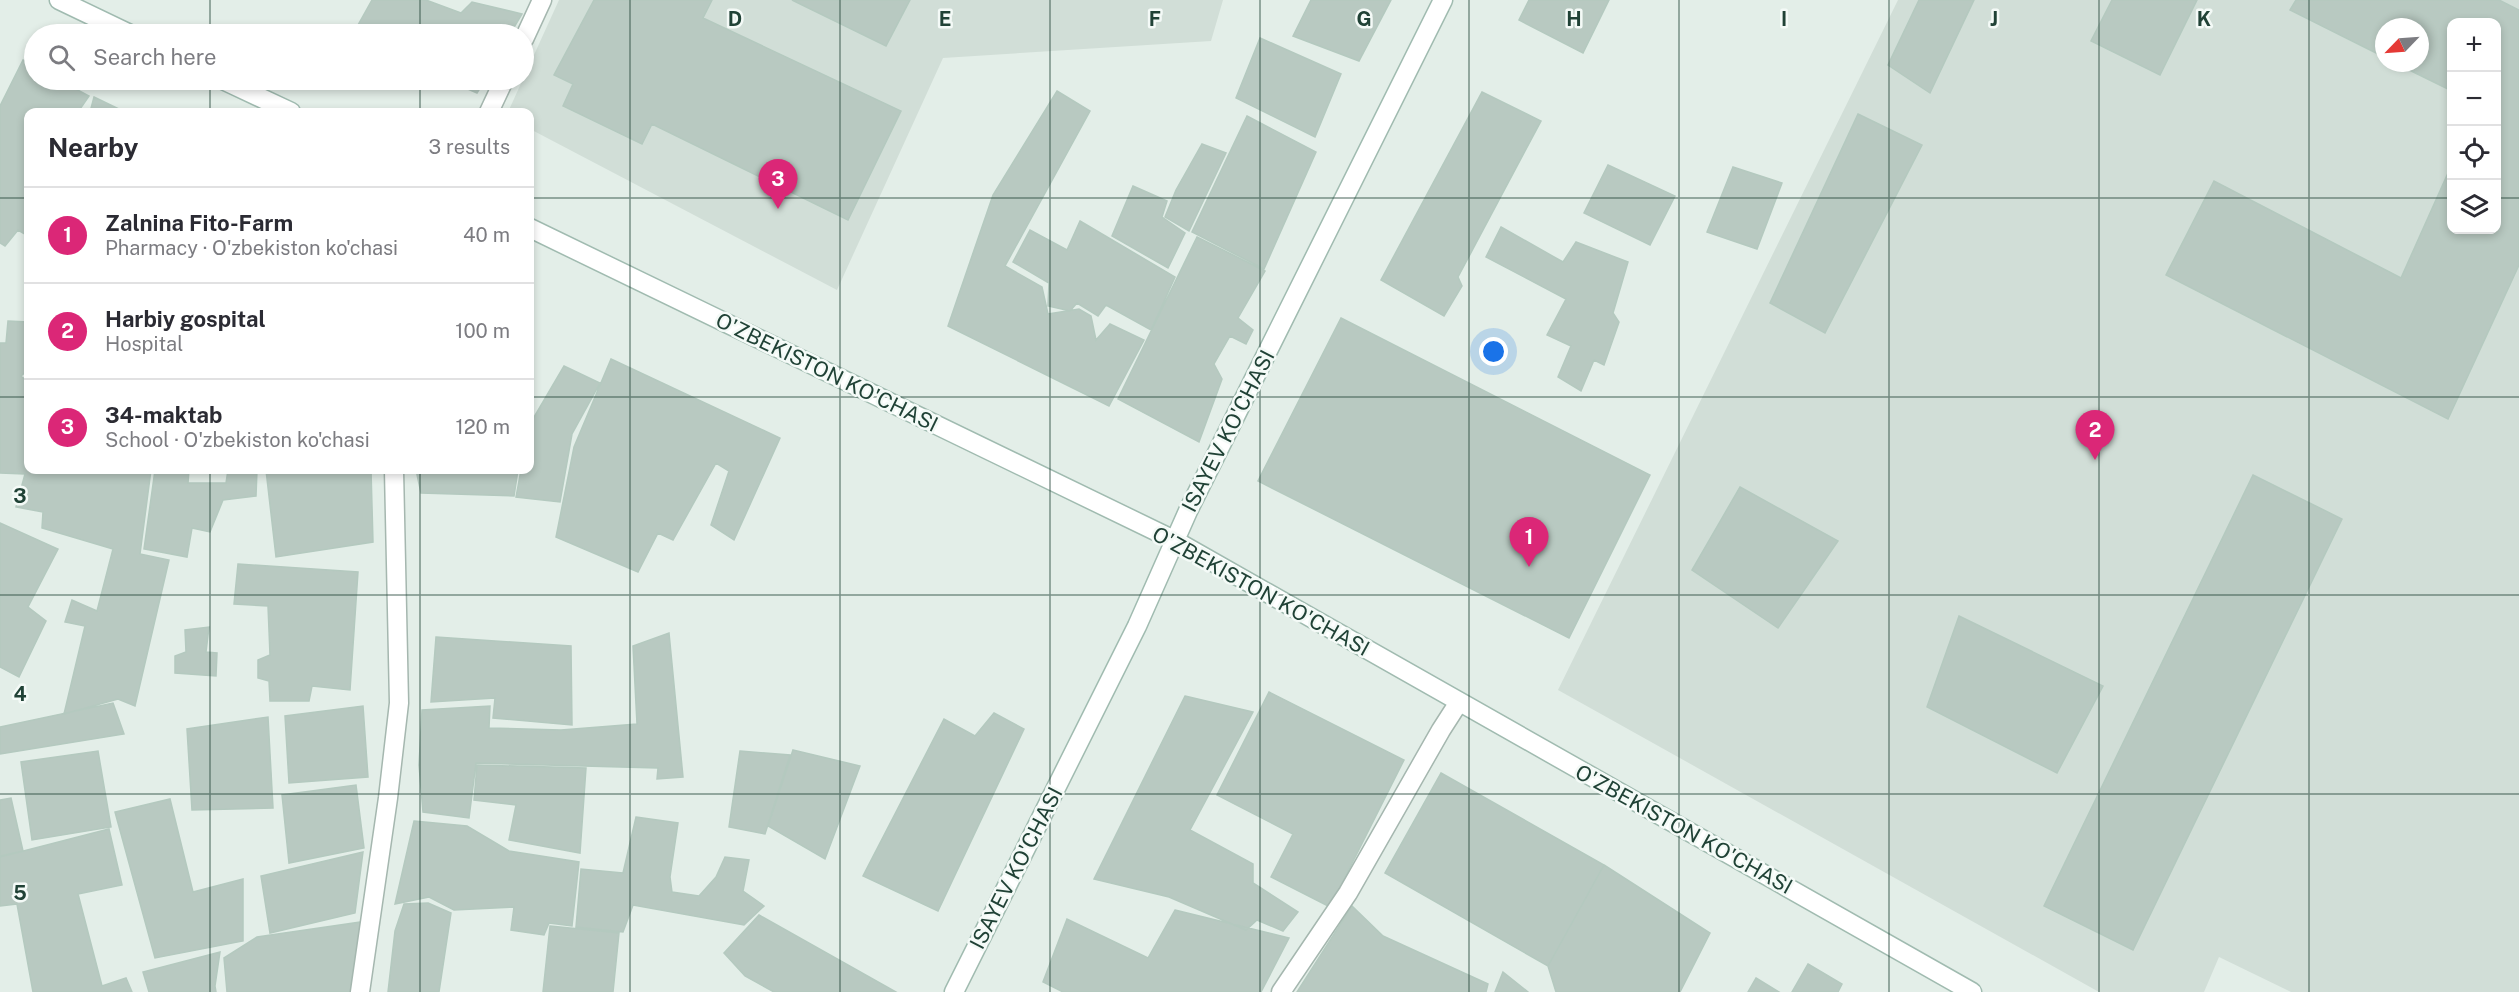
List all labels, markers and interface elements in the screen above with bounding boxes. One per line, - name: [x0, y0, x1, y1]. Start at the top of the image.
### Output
- text: D: [728, 7, 742, 31]
- text: E: [939, 7, 951, 31]
- text: F: [1149, 7, 1161, 31]
- text: G: [1356, 7, 1372, 31]
- text: H: [1566, 7, 1582, 31]
- text: I: [1781, 7, 1787, 31]
- text: J: [1990, 7, 1998, 31]
- text: K: [2197, 7, 2211, 31]
- north arrow: [2375, 18, 2429, 72]
- map controls: [2447, 18, 2501, 234]
- button: +: [2447, 18, 2501, 72]
- search box: [24, 24, 534, 90]
- icon: search: [45, 41, 78, 74]
- text: Search here: [93, 44, 217, 70]
- button: −: [2447, 72, 2501, 126]
- button: locate: [2447, 126, 2501, 180]
- text: Nearby: [48, 132, 138, 163]
- text: 3 results: [429, 135, 510, 159]
- pin: 3: [758, 160, 798, 209]
- button: layers: [2447, 180, 2501, 234]
- text: Zalnina Fito-Farm: [105, 210, 293, 236]
- text: 1: [63, 223, 72, 247]
- text: 40 m: [463, 223, 510, 247]
- text: Pharmacy · O'zbekiston ko'chasi: [105, 236, 398, 260]
- text: Harbiy gospital: [105, 306, 266, 332]
- street label: O'ZBEKISTON KO'CHASI: [712, 307, 942, 437]
- text: 2: [61, 319, 74, 343]
- text: 100 m: [455, 319, 510, 343]
- text: Hospital: [105, 332, 183, 356]
- your location: [1479, 337, 1508, 366]
- street label: ISAYEV KO'CHASI: [1176, 346, 1280, 516]
- text: 34-maktab: [105, 402, 222, 428]
- pin: 2: [2076, 410, 2114, 460]
- text: 3: [61, 415, 74, 439]
- text: 120 m: [456, 415, 510, 439]
- text: School · O'zbekiston ko'chasi: [105, 428, 370, 452]
- text: 3: [13, 484, 27, 508]
- pin: 1: [1510, 518, 1549, 567]
- street label: O'ZBEKISTON KO'CHASI: [1148, 521, 1374, 661]
- text: 4: [13, 682, 27, 706]
- street label: O'ZBEKISTON KO'CHASI: [1571, 759, 1797, 899]
- street label: ISAYEV KO'CHASI: [964, 783, 1068, 953]
- text: 5: [13, 881, 27, 905]

